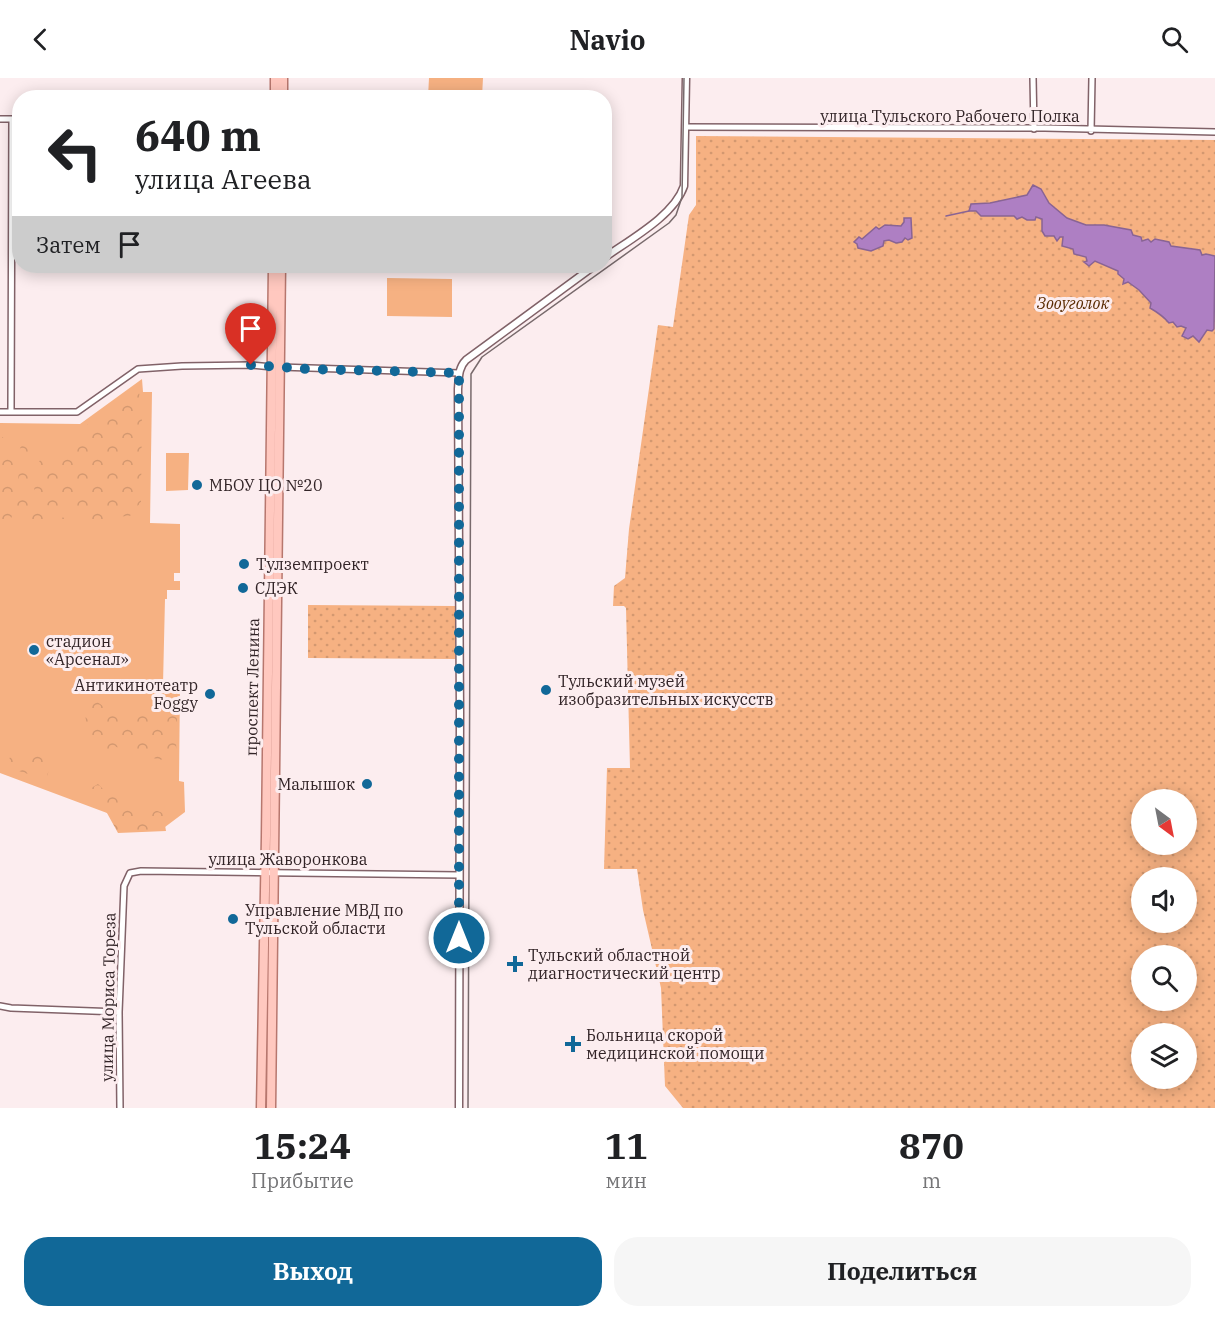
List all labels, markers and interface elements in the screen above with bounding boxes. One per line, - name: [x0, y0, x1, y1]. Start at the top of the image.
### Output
- text: Navio: [569, 22, 646, 57]
- icon: back: [24, 23, 57, 56]
- icon: search: [1158, 23, 1191, 56]
- street label: улица Тульского Рабочего Полка: [820, 106, 1080, 126]
- text: 640 m: [135, 108, 261, 163]
- icon: left: [36, 114, 114, 192]
- text: улица Агеева: [135, 161, 312, 196]
- icon: arrive: [113, 228, 146, 261]
- text: Затем: [36, 230, 101, 259]
- park label: Зооуголок: [1037, 293, 1109, 313]
- pin: [225, 303, 276, 365]
- icon: arrive: [234, 312, 267, 345]
- place label: МБОУ ЦО №20: [209, 475, 323, 495]
- marker: МБОУ ЦО №20: [190, 478, 204, 492]
- place label: Тулземпроект: [256, 554, 369, 574]
- marker: Тулземпроект: [237, 557, 251, 571]
- place label: СДЭК: [255, 578, 298, 598]
- marker: СДЭК: [236, 581, 250, 595]
- street label: проспект Ленина: [241, 617, 263, 756]
- place label: стадион «Арсенал»: [46, 631, 129, 669]
- marker: стадион «Арсенал»: [27, 643, 41, 657]
- place label: Тульский музей изобразительных искусств: [558, 671, 773, 709]
- place label: Антикинотеатр Foggy: [74, 675, 198, 713]
- marker: Тульский музей изобразительных искусств: [539, 683, 553, 697]
- marker: Антикинотеатр Foggy: [203, 687, 217, 701]
- place label: Малышок: [277, 774, 356, 794]
- marker: Малышок: [360, 777, 374, 791]
- north arrow: [1131, 789, 1197, 855]
- map controls: [1131, 789, 1197, 1089]
- street label: улица Жаворонкова: [209, 849, 368, 869]
- button: sound: [1131, 867, 1197, 933]
- place label: Управление МВД по Тульской области: [245, 900, 403, 938]
- position arrow: [427, 906, 491, 970]
- street label: улица Мориса Тореза: [97, 912, 119, 1082]
- marker: Управление МВД по Тульской области: [226, 912, 240, 926]
- place label: Тульский областной диагностический центр: [528, 945, 721, 983]
- button: search: [1131, 945, 1197, 1011]
- marker: Тульский областной диагностический центр: [506, 955, 524, 973]
- button: layers: [1131, 1023, 1197, 1089]
- place label: Больница скорой медицинской помощи: [586, 1025, 765, 1063]
- marker: Больница скорой медицинской помощи: [564, 1035, 582, 1053]
- text: 15:24: [254, 1122, 351, 1169]
- text: 11: [605, 1122, 648, 1169]
- text: 870: [899, 1122, 964, 1169]
- text: Прибытие: [251, 1167, 354, 1194]
- text: мин: [606, 1167, 647, 1194]
- text: m: [922, 1167, 941, 1194]
- button: Выход: [24, 1237, 602, 1306]
- button: Поделиться: [614, 1237, 1191, 1306]

